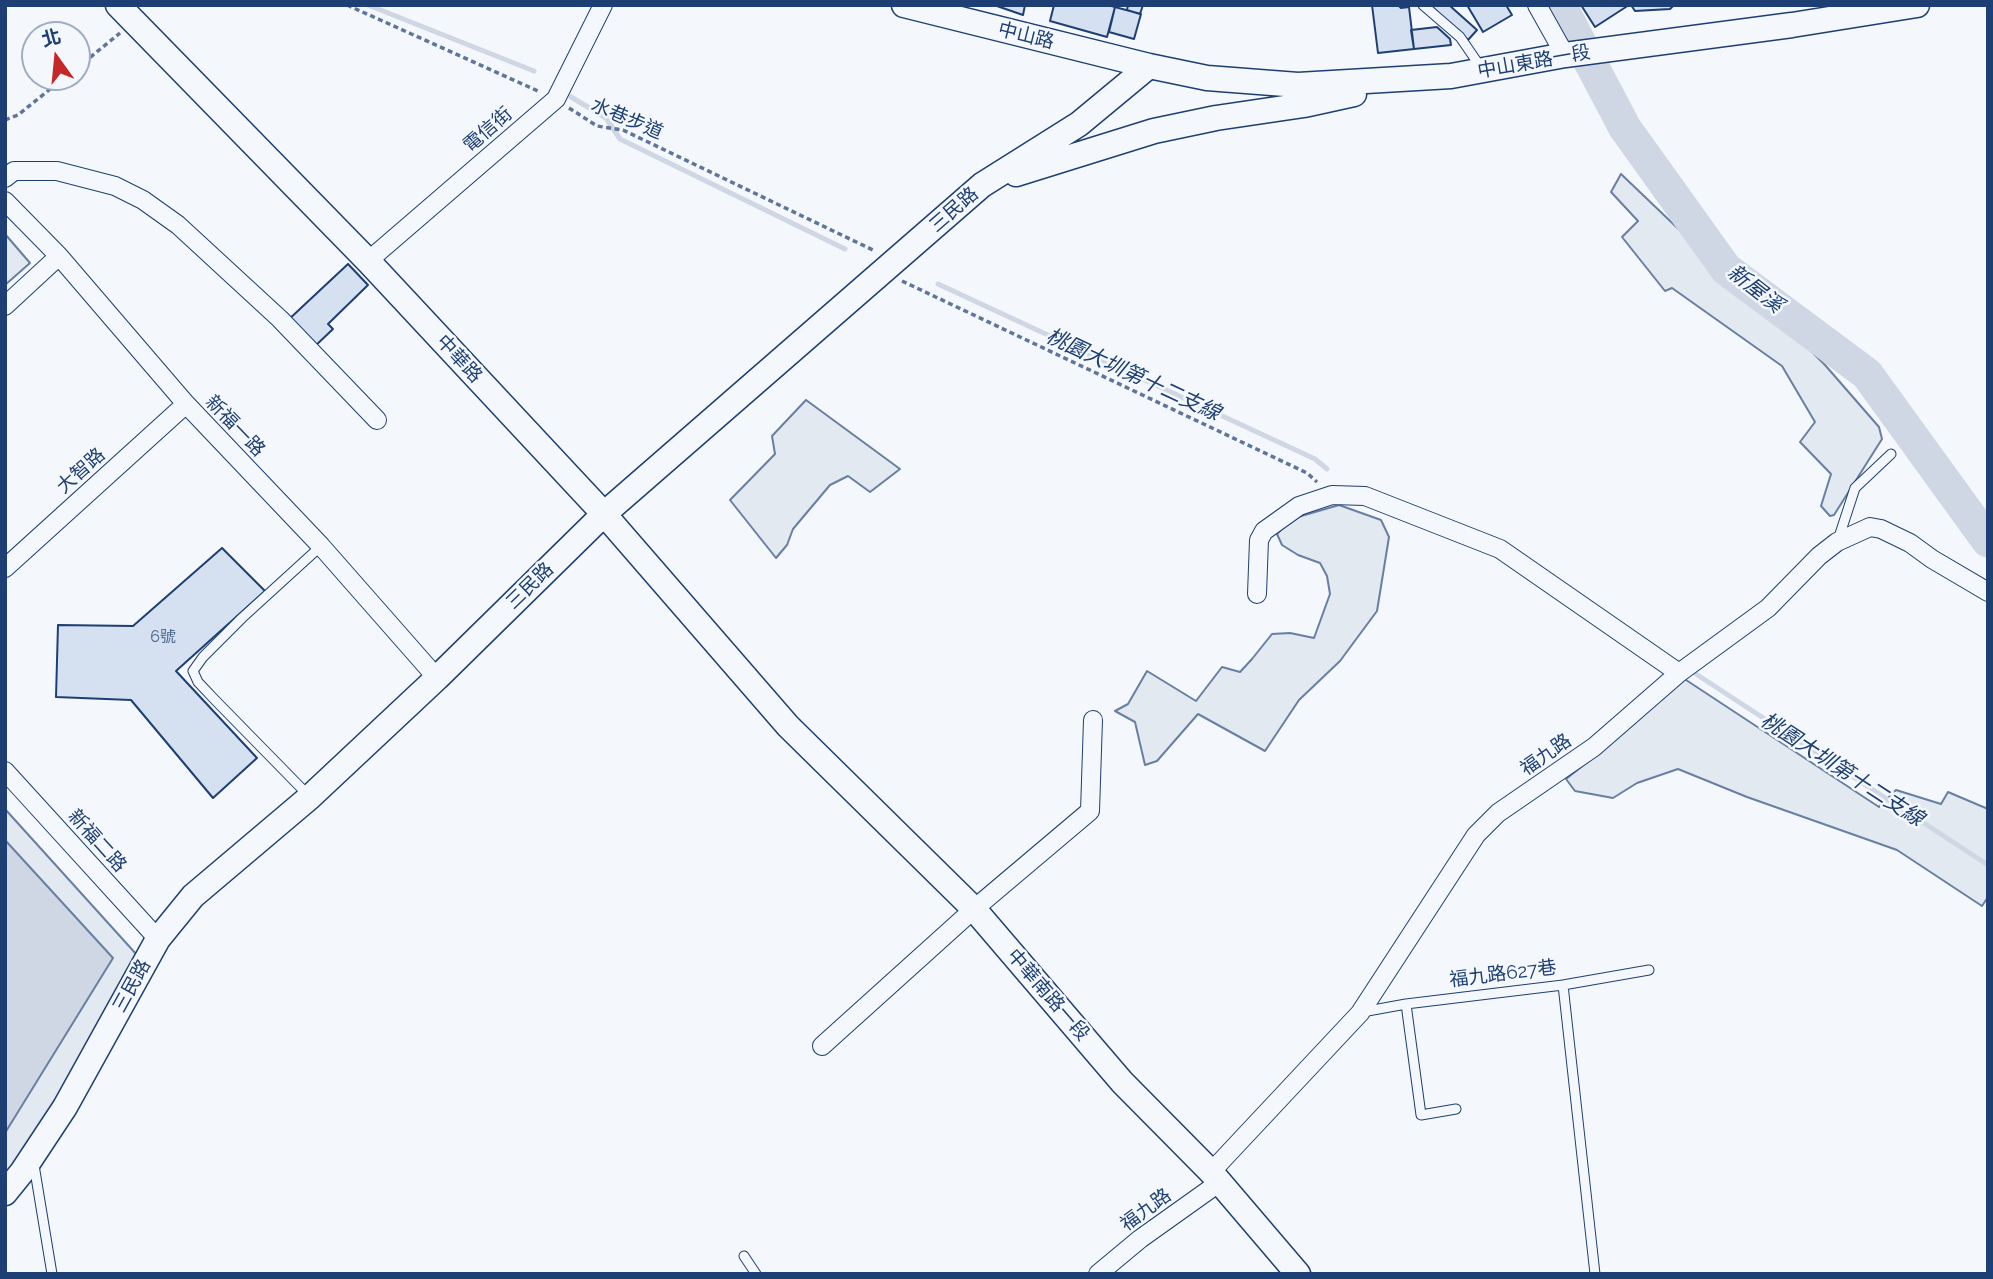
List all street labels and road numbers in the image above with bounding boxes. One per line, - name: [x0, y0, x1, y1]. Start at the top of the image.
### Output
- street label: 中山路: [996, 18, 1056, 54]
- street label: 中山東路一段: [1476, 41, 1592, 83]
- street label: 水巷步道: [588, 94, 666, 144]
- street label: 電信街: [459, 103, 517, 157]
- street label: 三民路: [925, 183, 983, 237]
- street label: 中華路: [431, 330, 487, 388]
- street label: 新福一路: [200, 391, 270, 461]
- street label: 大智路: [52, 443, 110, 499]
- street label: 三民路: [502, 558, 558, 614]
- street label: 福九路: [1516, 729, 1576, 781]
- street label: 新福二路: [63, 805, 131, 877]
- street label: 中華南路一段: [1002, 945, 1094, 1045]
- street label: 三民路: [108, 956, 156, 1016]
- street label: 福九路627巷: [1448, 956, 1558, 992]
- street label: 福九路: [1116, 1184, 1176, 1236]

